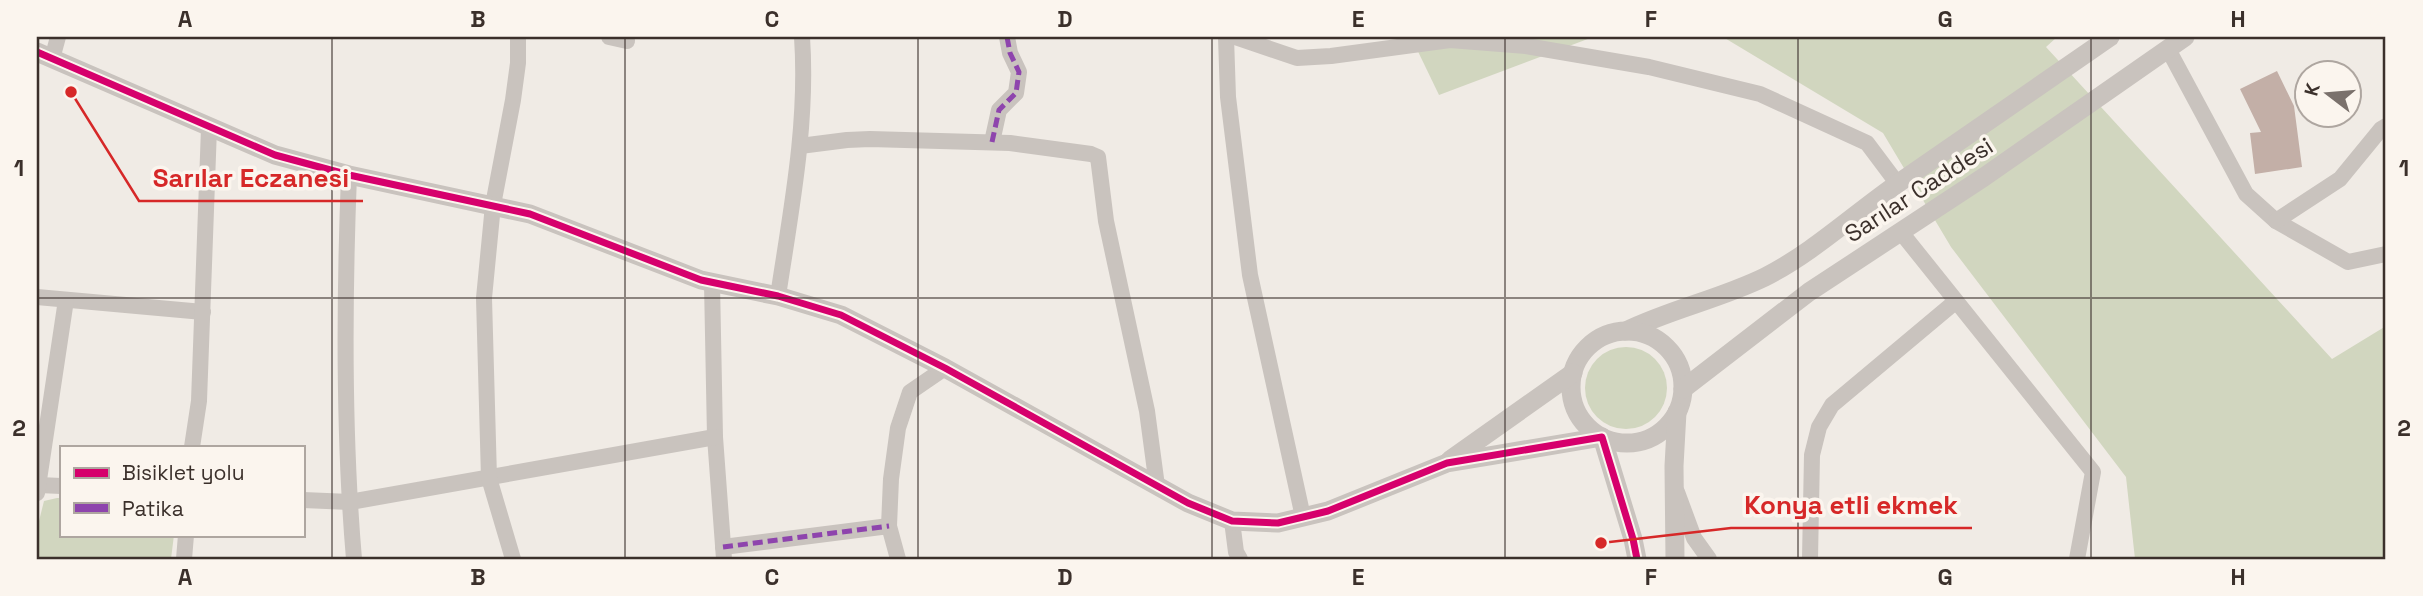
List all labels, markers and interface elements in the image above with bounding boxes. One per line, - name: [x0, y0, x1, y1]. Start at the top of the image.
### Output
- text: A: [178, 4, 193, 34]
- text: B: [470, 4, 486, 34]
- text: C: [765, 4, 779, 34]
- text: D: [1057, 4, 1073, 34]
- text: E: [1352, 4, 1364, 34]
- text: F: [1645, 4, 1657, 34]
- text: G: [1937, 4, 1953, 34]
- text: H: [2230, 4, 2246, 34]
- north arrow: [2294, 60, 2364, 130]
- text: K: [2298, 80, 2326, 99]
- street label: Sarılar Caddesi: [1839, 130, 1999, 249]
- text: 1: [14, 153, 24, 183]
- text: 1: [2399, 153, 2409, 183]
- callout: Sarılar Eczanesi: [139, 154, 363, 201]
- text: Sarılar Eczanesi: [153, 161, 349, 195]
- text: 2: [12, 413, 26, 443]
- text: 2: [2397, 413, 2411, 443]
- legend: [60, 446, 304, 536]
- text: Bisiklet yolu: [122, 459, 245, 486]
- callout: Konya etli ekmek: [1731, 481, 1972, 528]
- text: Konya etli ekmek: [1744, 488, 1958, 522]
- text: Patika: [122, 495, 184, 522]
- text: A: [178, 562, 193, 592]
- text: B: [470, 562, 486, 592]
- text: C: [765, 562, 779, 592]
- text: D: [1057, 562, 1073, 592]
- text: E: [1352, 562, 1364, 592]
- text: F: [1645, 562, 1657, 592]
- text: G: [1937, 562, 1953, 592]
- text: H: [2230, 562, 2246, 592]

